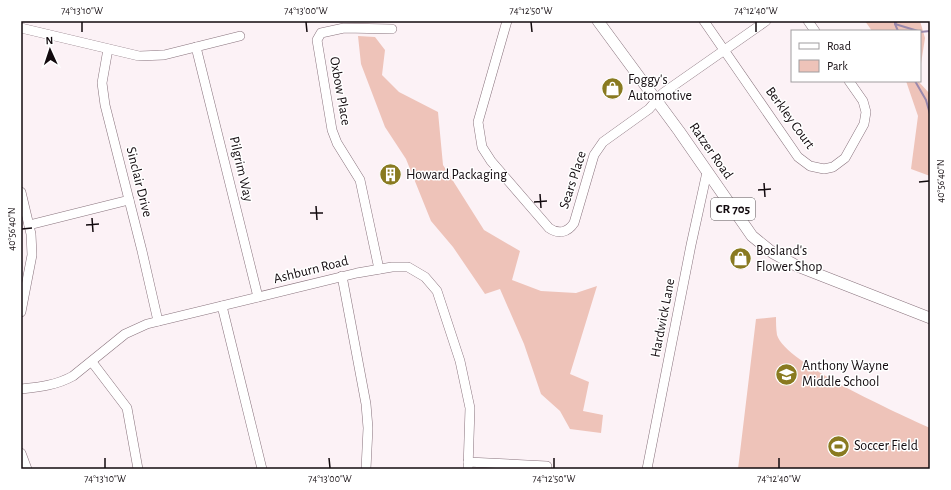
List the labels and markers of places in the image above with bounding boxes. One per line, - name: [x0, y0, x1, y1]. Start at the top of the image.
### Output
- place label: Foggy's Automotive: [628, 73, 692, 103]
- shop icon: Foggy's Automotive: [600, 75, 626, 101]
- building icon: Howard Packaging: [377, 162, 403, 188]
- place label: Howard Packaging: [406, 168, 507, 182]
- place label: Bosland's Flower Shop: [756, 244, 822, 274]
- shop icon: Bosland's Flower Shop: [727, 246, 753, 272]
- place label: Anthony Wayne Middle School: [802, 359, 889, 389]
- school or university icon: Anthony Wayne Middle School: [774, 361, 800, 387]
- sports icon: Soccer Field: [826, 433, 852, 459]
- place label: Soccer Field: [854, 439, 918, 453]

